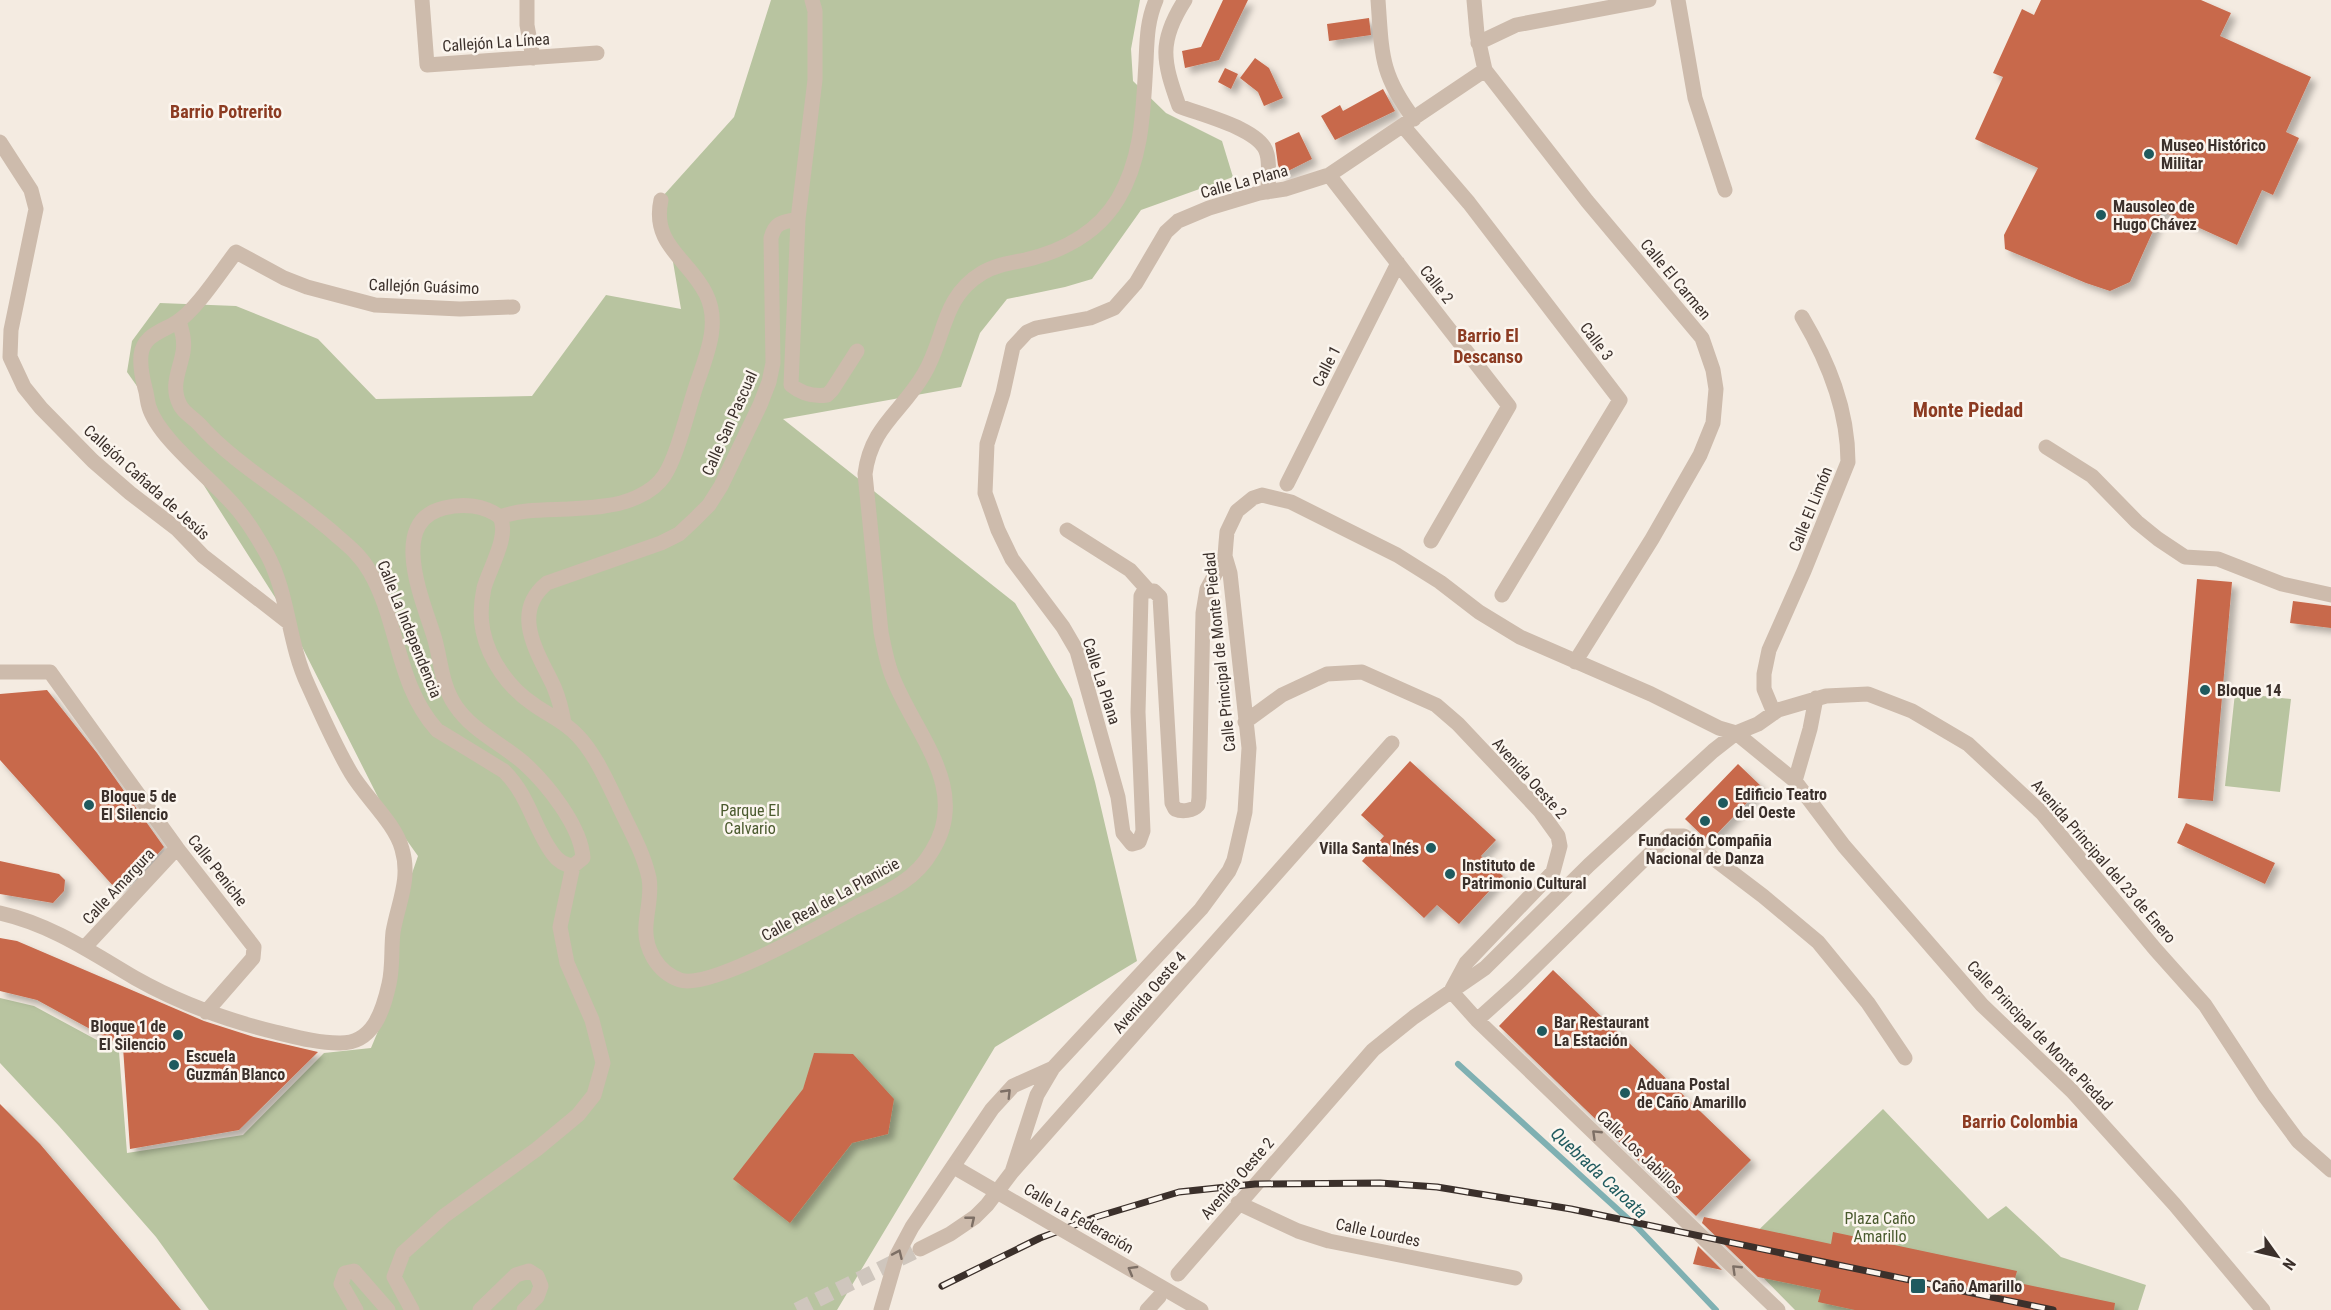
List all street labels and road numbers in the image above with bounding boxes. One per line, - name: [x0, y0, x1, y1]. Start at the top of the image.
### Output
- street label: Callejón La Línea: [442, 29, 550, 56]
- street label: Calle La Plana: [1198, 161, 1290, 202]
- street label: Calle El Carmen: [1636, 235, 1715, 324]
- street label: Calle 2: [1416, 261, 1457, 307]
- street label: Callejón Guásimo: [368, 275, 480, 298]
- street label: Calle 3: [1576, 318, 1617, 364]
- street label: Calle 1: [1308, 343, 1345, 390]
- street label: Calle San Pascual: [698, 368, 761, 479]
- street label: Callejón Cañada de Jesús: [80, 421, 213, 544]
- street label: Calle El Limón: [1785, 464, 1836, 554]
- street label: Calle Principal de Monte Piedad: [1200, 551, 1239, 753]
- street label: Calle La Independencia: [373, 558, 446, 701]
- street label: Calle La Plana: [1079, 636, 1124, 727]
- street label: Avenida Oeste 2: [1488, 734, 1571, 823]
- street label: Avenida Principal del 23 de Enero: [2027, 776, 2180, 947]
- street label: Calle Peniche: [184, 831, 251, 910]
- street label: Calle Amargura: [78, 844, 158, 928]
- street label: Calle Real de La Planicie: [758, 854, 902, 945]
- street label: Avenida Oeste 4: [1109, 948, 1190, 1037]
- street label: Calle Principal de Monte Piedad: [1963, 957, 2116, 1114]
- street label: Calle Los Jabillos: [1593, 1107, 1686, 1198]
- street label: Avenida Oeste 2: [1197, 1134, 1278, 1223]
- street label: Calle La Federación: [1020, 1179, 1137, 1258]
- street label: Calle Lourdes: [1334, 1214, 1422, 1251]

